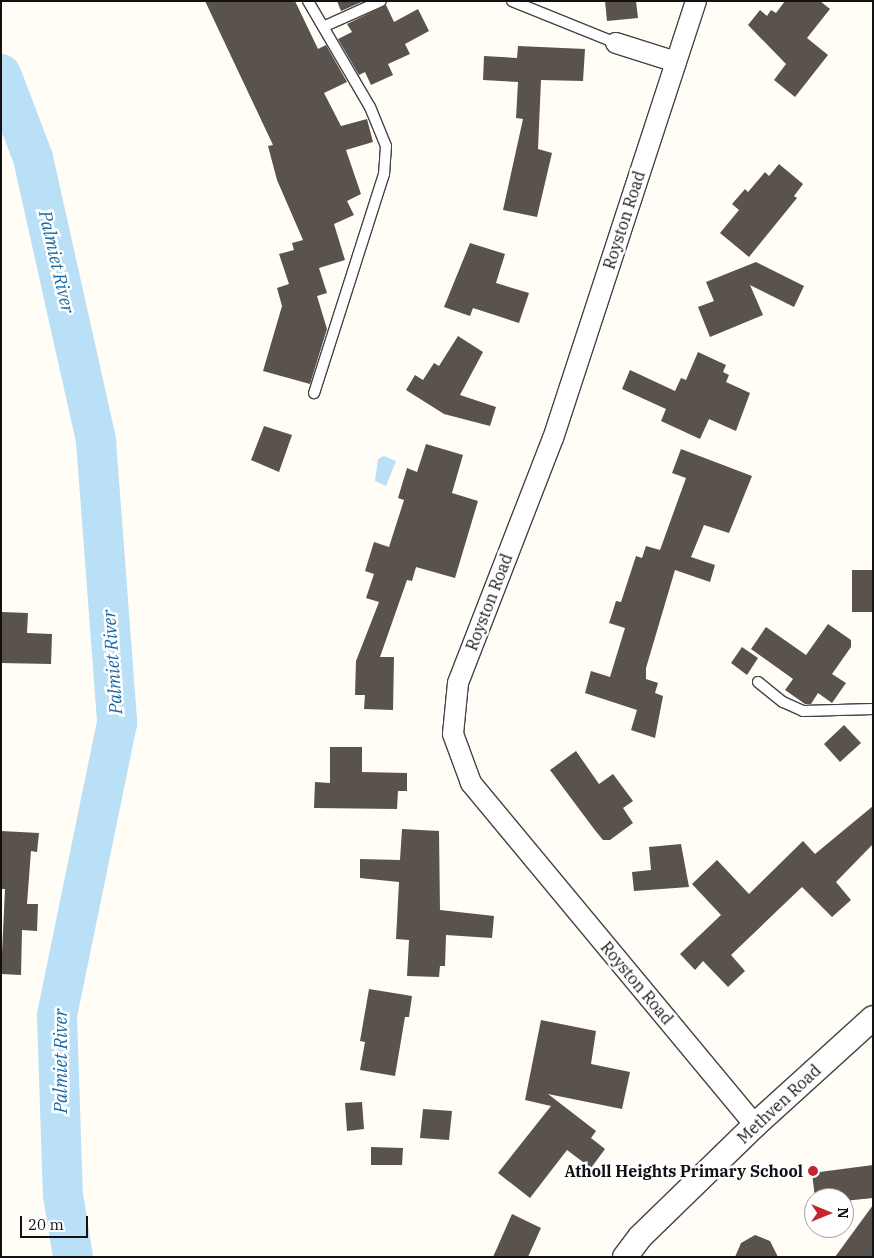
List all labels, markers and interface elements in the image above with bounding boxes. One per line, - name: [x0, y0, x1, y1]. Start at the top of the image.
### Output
- street label: Royston Road: [599, 168, 649, 272]
- water label: Palmiet River: [34, 209, 78, 315]
- street label: Royston Road: [462, 551, 516, 653]
- water label: Palmiet River: [99, 609, 127, 715]
- street label: Royston Road: [597, 938, 677, 1028]
- water label: Palmiet River: [50, 1009, 72, 1113]
- street label: Methven Road: [733, 1060, 825, 1148]
- place label: Atholl Heights Primary School: [564, 1161, 803, 1181]
- marker: Atholl Heights Primary School: [807, 1165, 819, 1177]
- north arrow: [804, 1188, 854, 1238]
- scale bar: [22, 1206, 90, 1238]
- text: N: [834, 1207, 852, 1219]
- text: 20 m: [28, 1215, 64, 1234]

